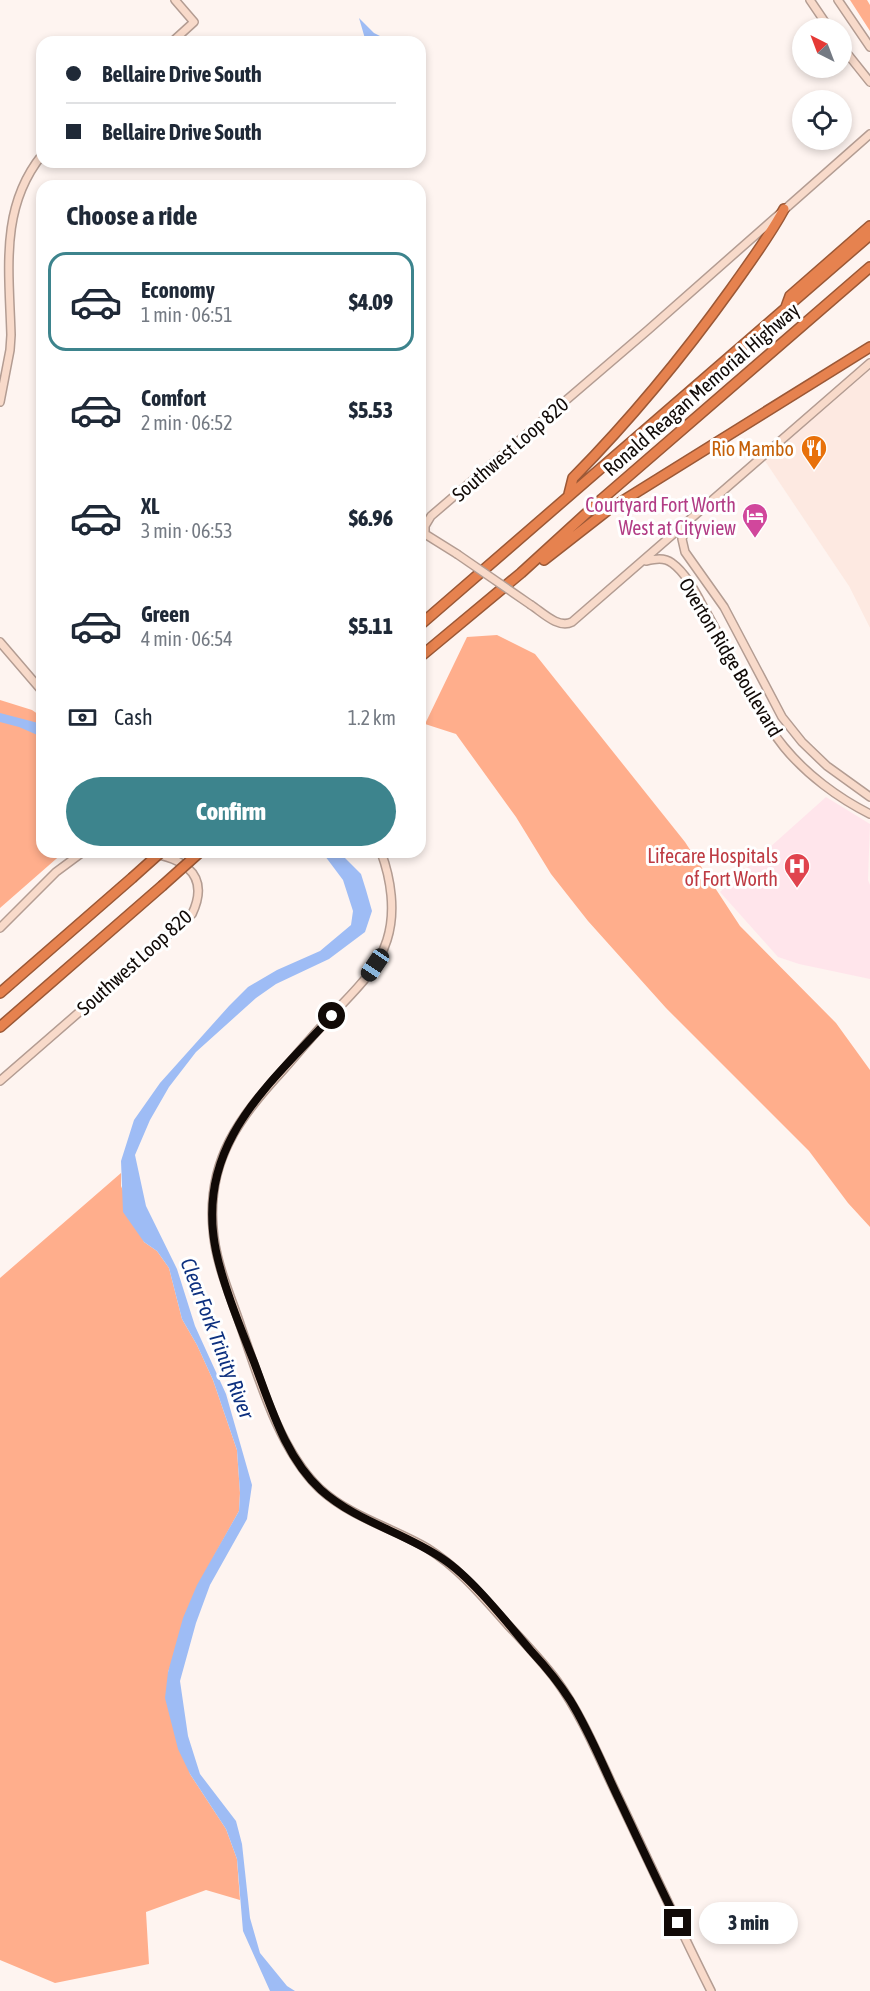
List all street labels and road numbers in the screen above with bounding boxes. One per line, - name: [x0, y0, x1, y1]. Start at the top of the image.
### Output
- street label: Ronald Reagan Memorial Highway: [598, 298, 804, 480]
- street label: Southwest Loop 820: [447, 392, 573, 506]
- street label: Overton Ridge Boulevard: [674, 573, 788, 741]
- street label: Southwest Loop 820: [72, 905, 196, 1019]

